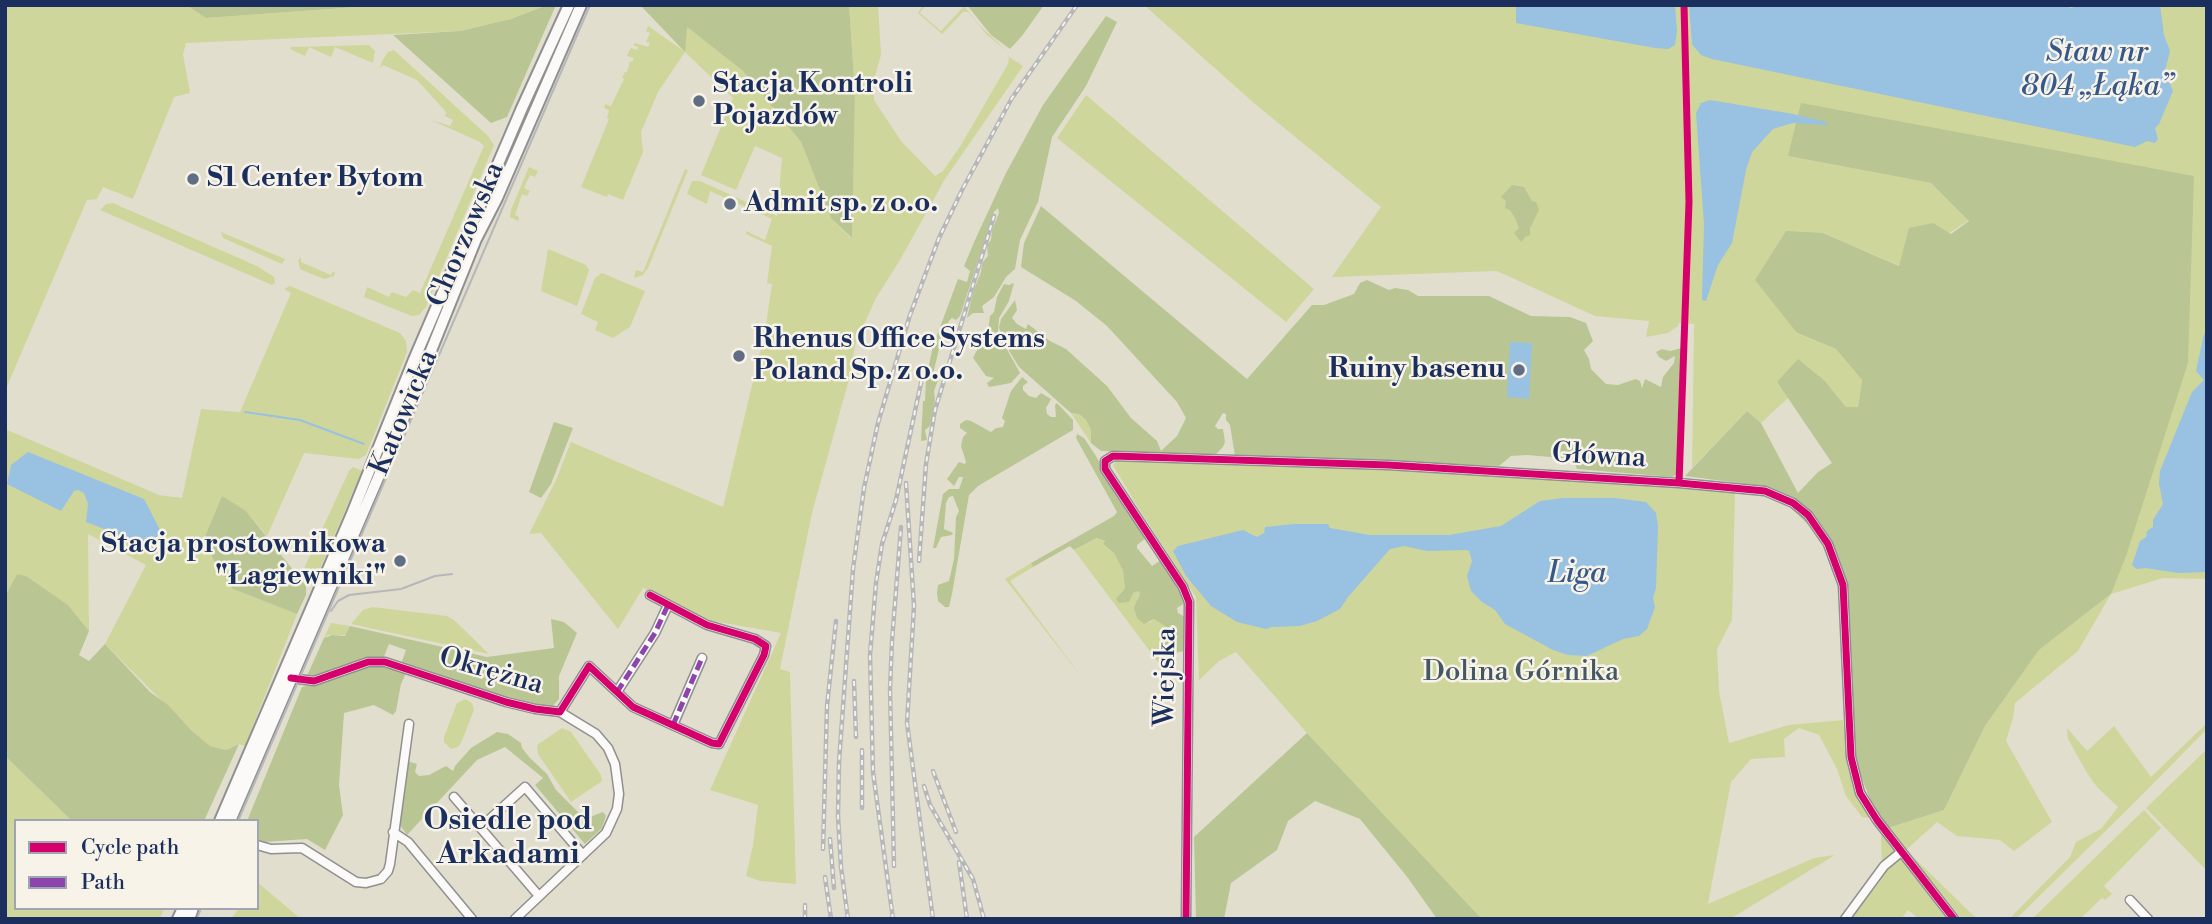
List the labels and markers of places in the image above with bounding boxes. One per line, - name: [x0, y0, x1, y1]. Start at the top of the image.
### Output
- place label: Stacja Kontroli Pojazdów: [713, 68, 913, 134]
- marker: Stacja Kontroli Pojazdów: [691, 93, 707, 109]
- place label: S1 Center Bytom: [207, 162, 424, 196]
- marker: S1 Center Bytom: [185, 171, 201, 187]
- place label: Admit sp. z o.o.: [744, 187, 938, 221]
- marker: Admit sp. z o.o.: [722, 196, 738, 212]
- place label: Rhenus Office Systems Poland Sp. z o.o.: [753, 323, 1045, 389]
- marker: Rhenus Office Systems Poland Sp. z o.o.: [731, 348, 747, 364]
- place label: Ruiny basenu: [1328, 353, 1505, 387]
- marker: Ruiny basenu: [1511, 362, 1527, 378]
- place label: Stacja prostownikowa "Łagiewniki": [101, 528, 386, 594]
- marker: Stacja prostownikowa "Łagiewniki": [392, 553, 408, 569]

